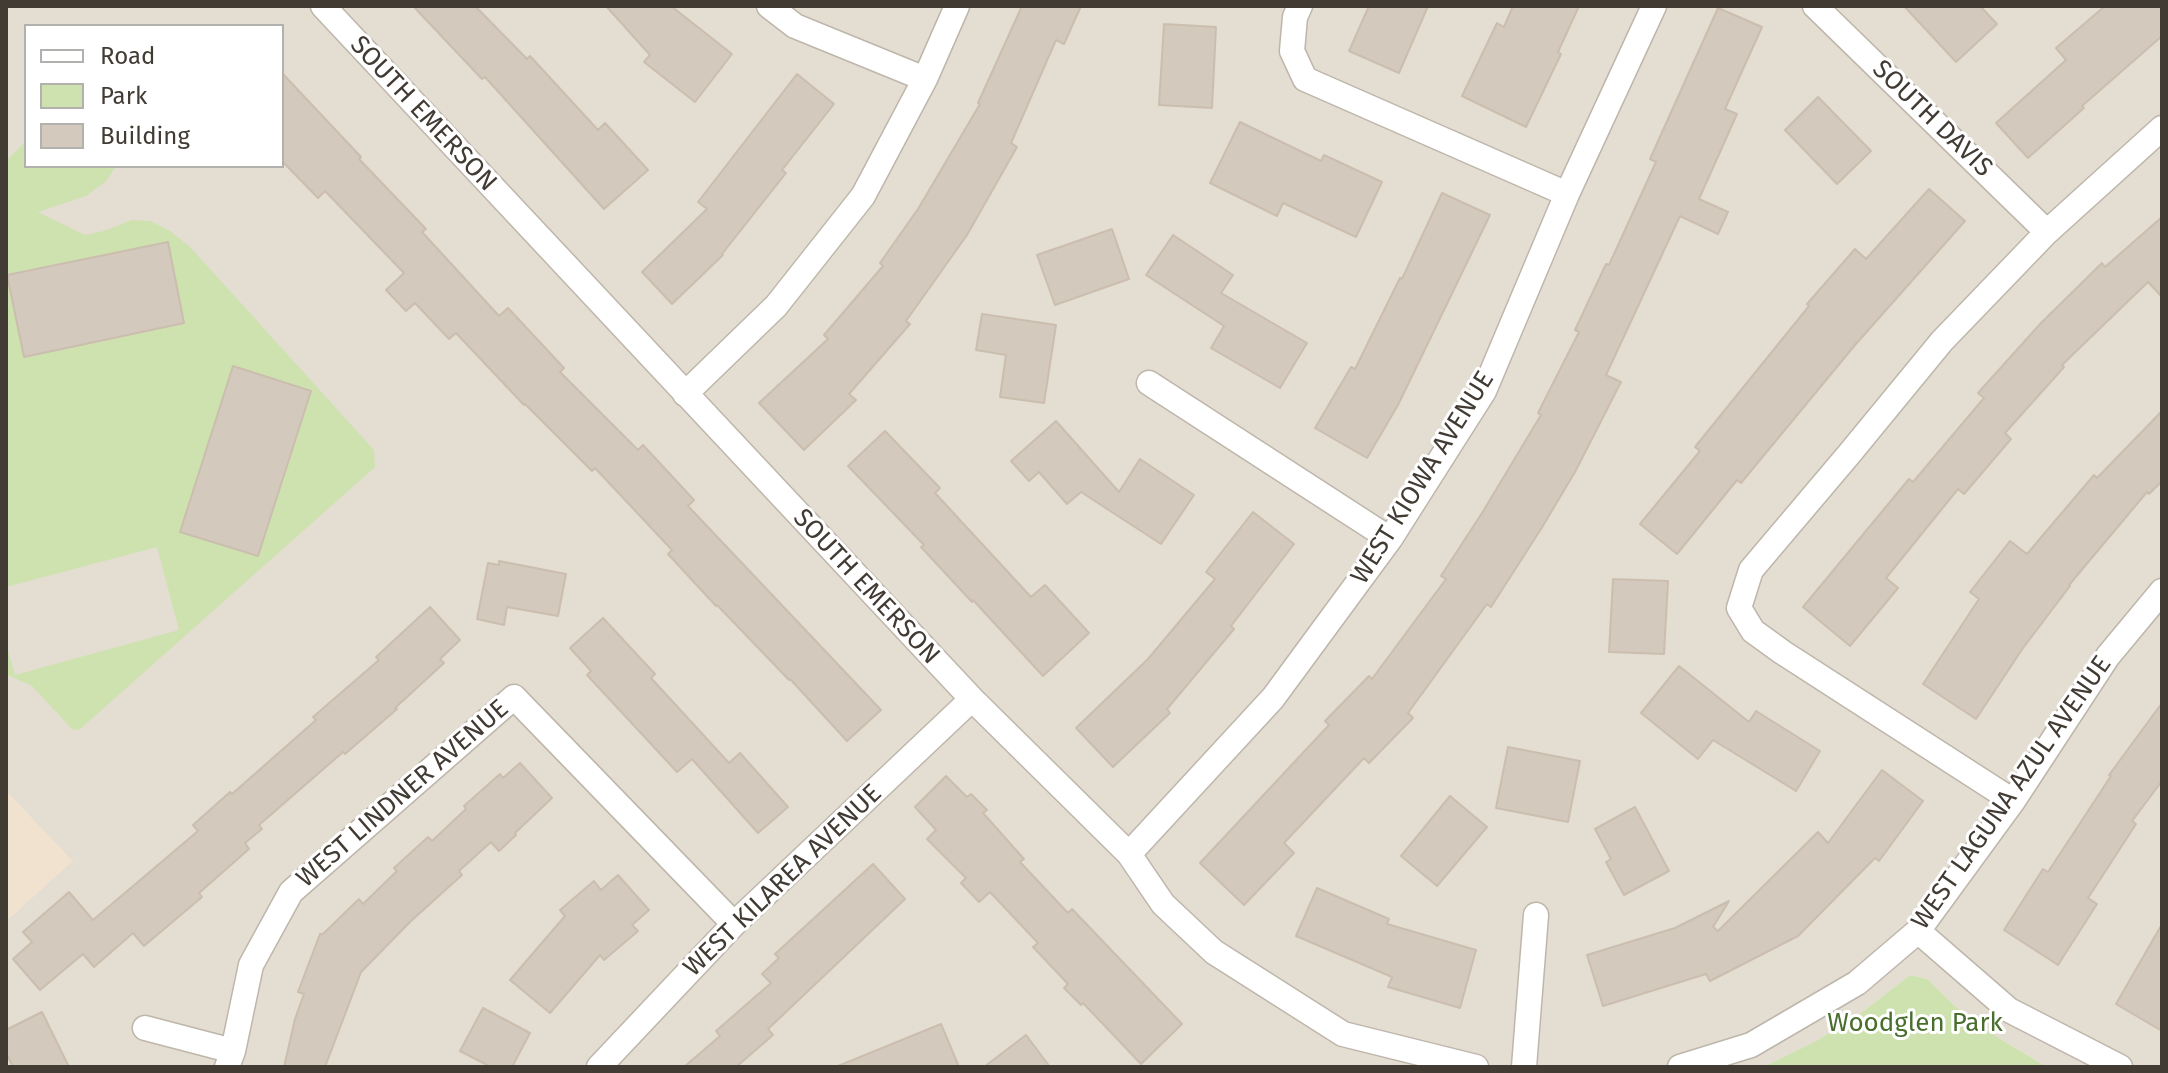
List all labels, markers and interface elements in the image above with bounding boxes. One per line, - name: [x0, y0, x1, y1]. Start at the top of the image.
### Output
- legend: [24, 24, 284, 168]
- street label: SOUTH EMERSON: [343, 30, 503, 198]
- text: Road: [100, 42, 155, 70]
- street label: SOUTH DAVIS: [1866, 54, 1998, 184]
- text: Park: [100, 82, 147, 110]
- text: Building: [100, 122, 190, 150]
- street label: WEST KIOWA AVENUE: [1345, 366, 1501, 590]
- street label: SOUTH EMERSON: [786, 503, 946, 671]
- street label: WEST LAGUNA AZUL AVENUE: [1905, 650, 2119, 936]
- street label: WEST LINDNER AVENUE: [291, 694, 515, 894]
- street label: WEST KILAREA AVENUE: [678, 778, 888, 984]
- park label: Woodglen Park: [1827, 1008, 2003, 1040]

